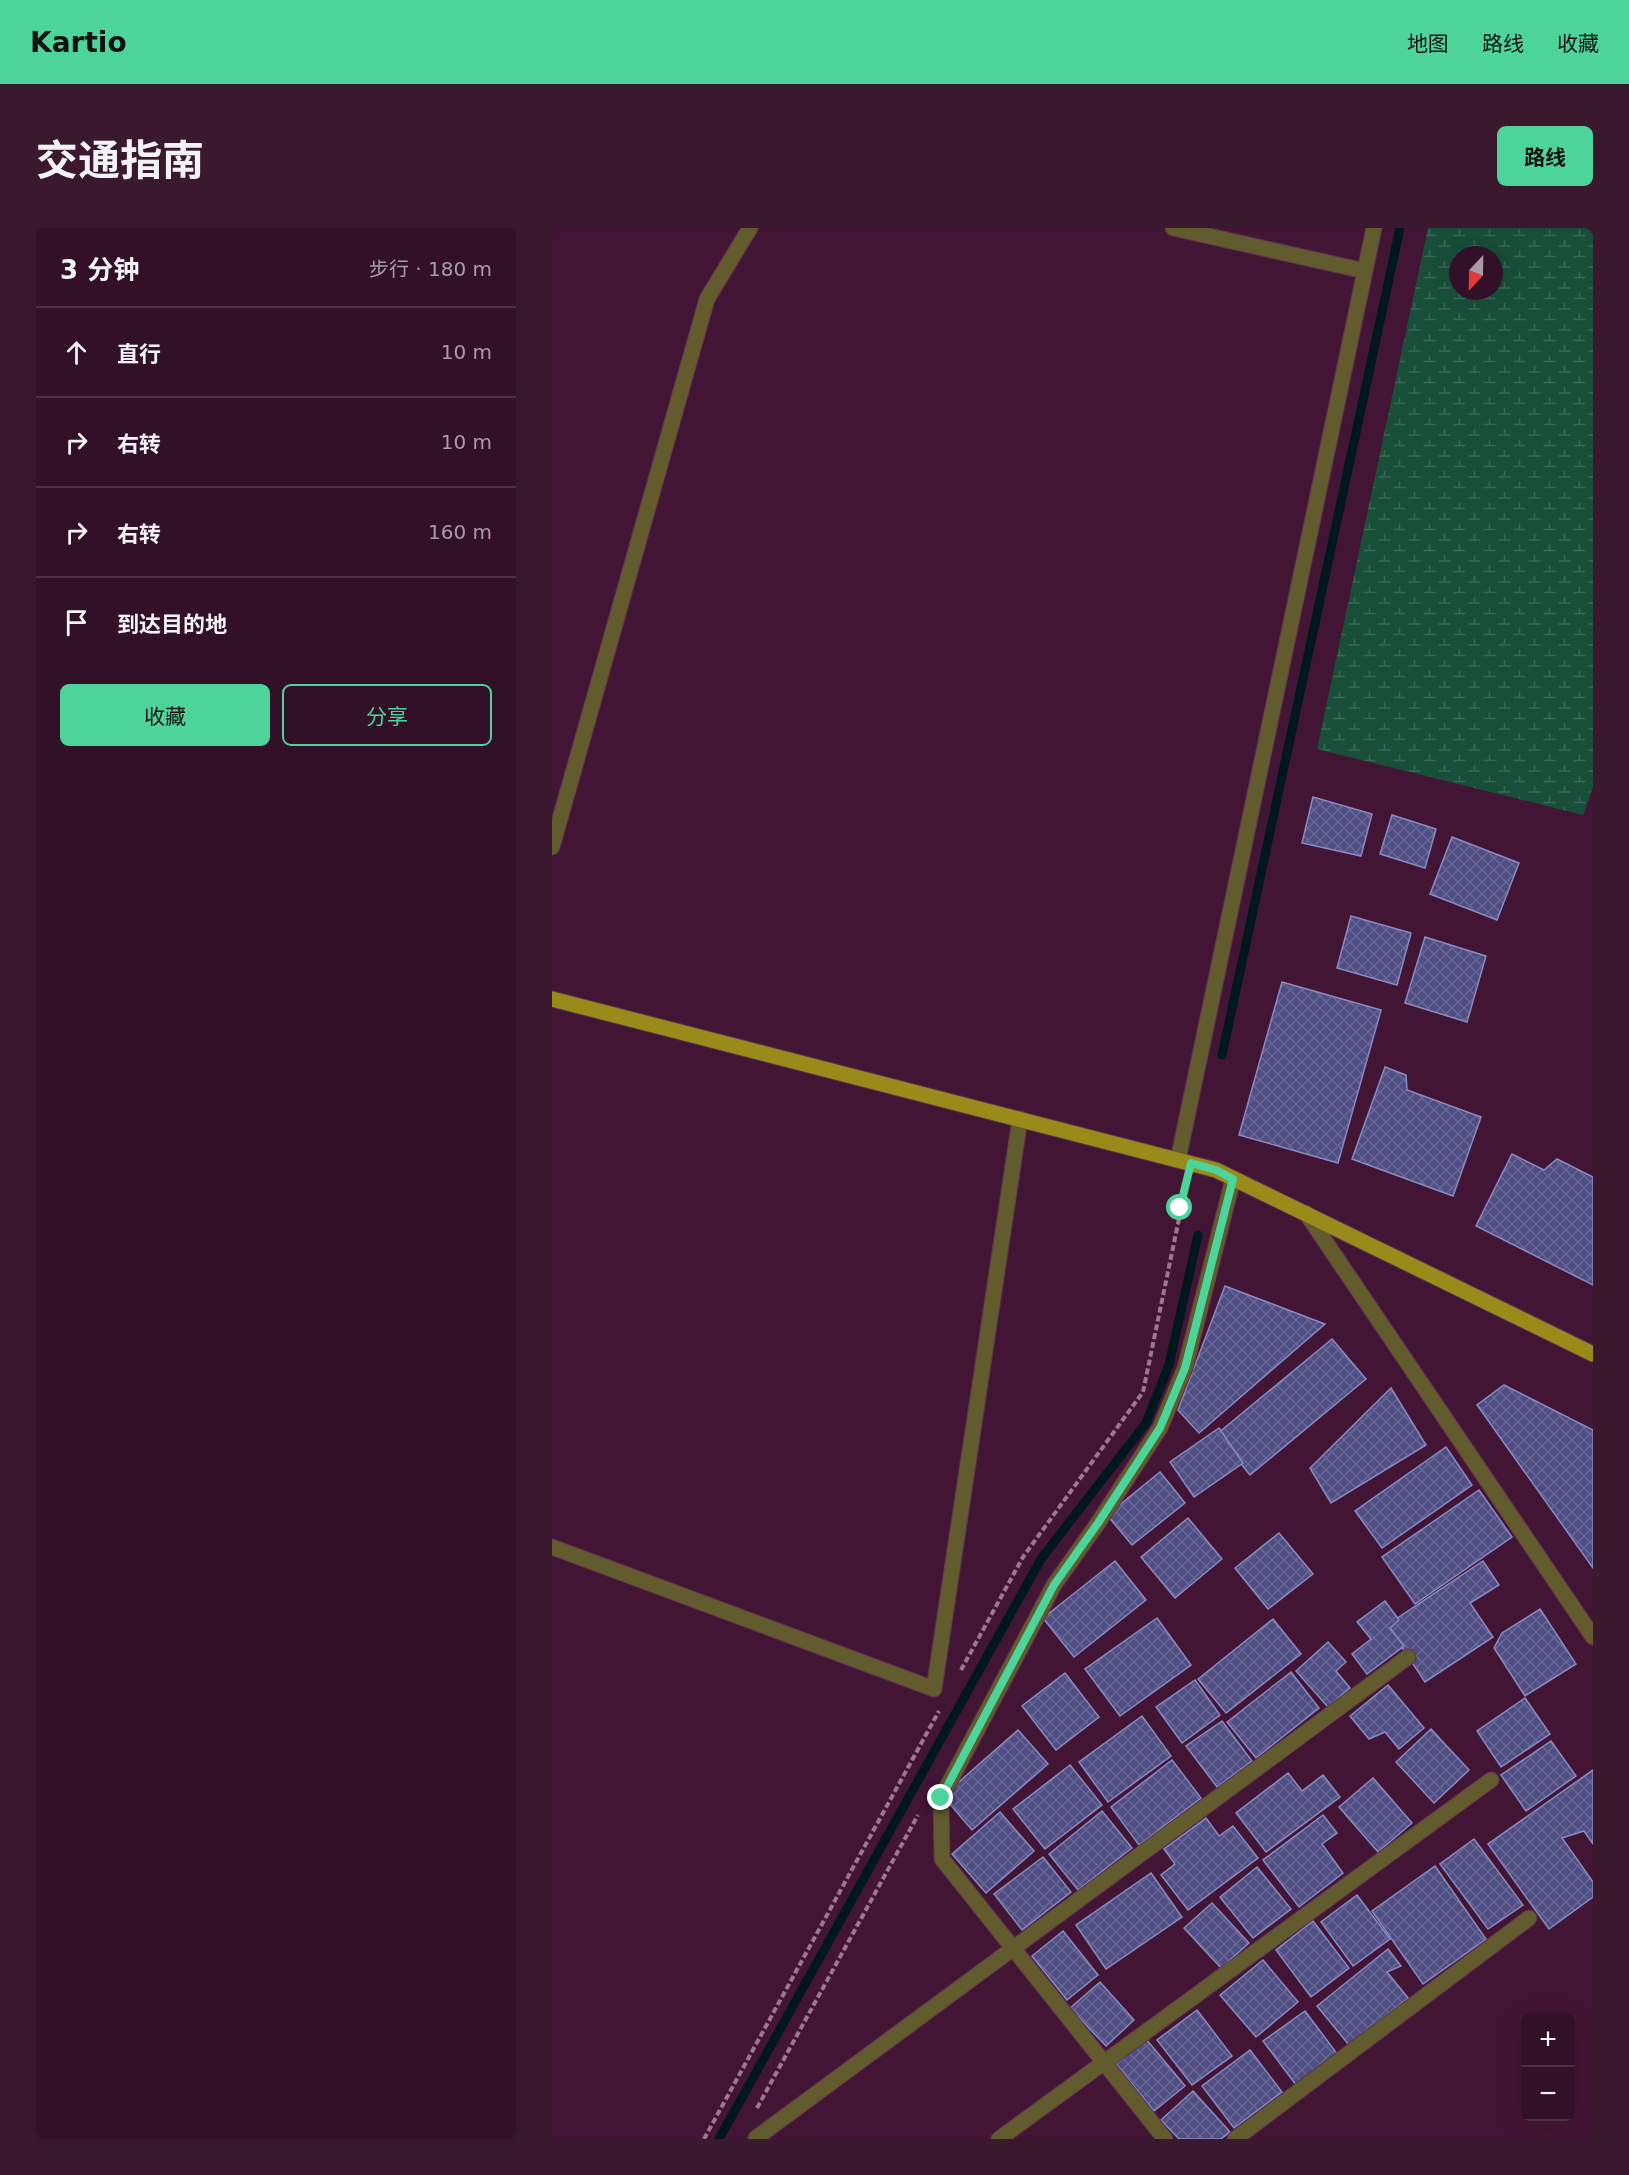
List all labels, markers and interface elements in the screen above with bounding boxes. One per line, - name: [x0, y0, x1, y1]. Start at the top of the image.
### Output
- text: Kartio: [30, 26, 127, 59]
- text: 地图: [1407, 32, 1449, 56]
- text: 路线: [1482, 32, 1524, 56]
- text: 收藏: [1557, 32, 1599, 56]
- button: 路线: [1497, 126, 1593, 186]
- text: 交通指南: [36, 136, 204, 185]
- north arrow: [1449, 246, 1503, 300]
- text: 3 分钟: [60, 255, 139, 285]
- text: 步行 · 180 m: [369, 257, 492, 281]
- icon: ahead: [60, 336, 93, 369]
- text: 10 m: [441, 340, 492, 364]
- text: 直行: [117, 342, 161, 367]
- icon: right: [60, 426, 93, 459]
- text: 10 m: [441, 430, 492, 454]
- text: 右转: [117, 432, 161, 457]
- icon: right: [60, 516, 93, 549]
- text: 160 m: [428, 520, 492, 544]
- text: 右转: [117, 522, 161, 547]
- icon: arrive: [60, 606, 93, 639]
- text: 到达目的地: [117, 612, 227, 637]
- button: 收藏: [60, 684, 270, 746]
- button: 分享: [282, 684, 492, 746]
- route start: [1166, 1194, 1192, 1220]
- route end: [927, 1784, 953, 1810]
- map controls: [1521, 2013, 1575, 2121]
- button: +: [1521, 2013, 1575, 2067]
- button: −: [1521, 2067, 1575, 2121]

